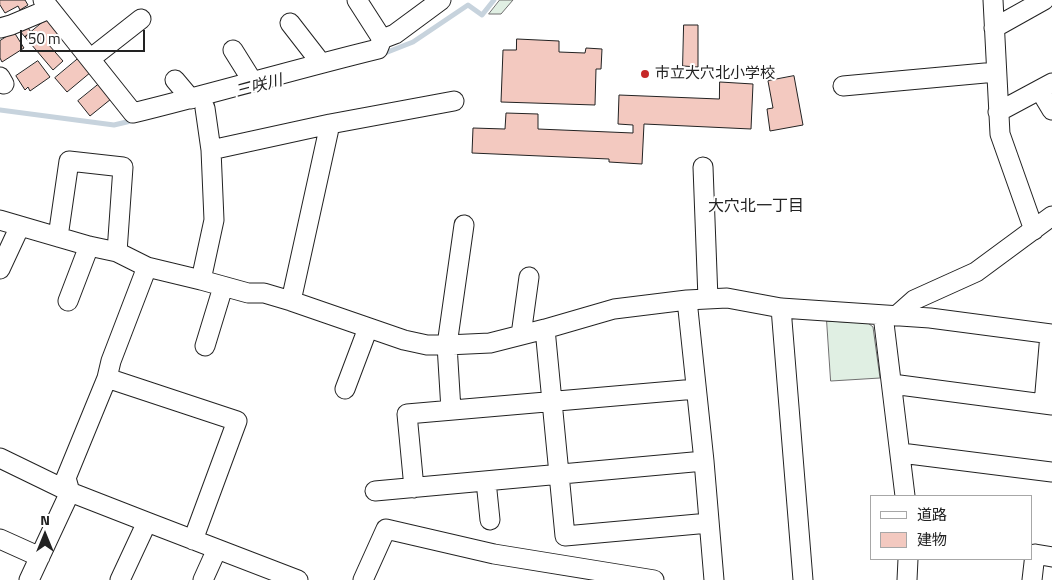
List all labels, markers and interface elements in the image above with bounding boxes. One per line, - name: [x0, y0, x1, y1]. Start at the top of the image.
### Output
- scale bar: [22, 20, 148, 52]
- text: 50 m: [28, 27, 61, 50]
- place label: 市立大穴北小学校: [655, 65, 775, 83]
- marker: 市立大穴北小学校: [639, 68, 651, 80]
- water label: 三咲川: [233, 72, 285, 102]
- district label: 大穴北一丁目: [708, 197, 804, 217]
- legend: [870, 495, 1032, 560]
- text: 道路: [917, 503, 947, 526]
- text: N: [40, 509, 50, 530]
- north arrow: [20, 510, 70, 560]
- text: 建物: [917, 528, 947, 551]

